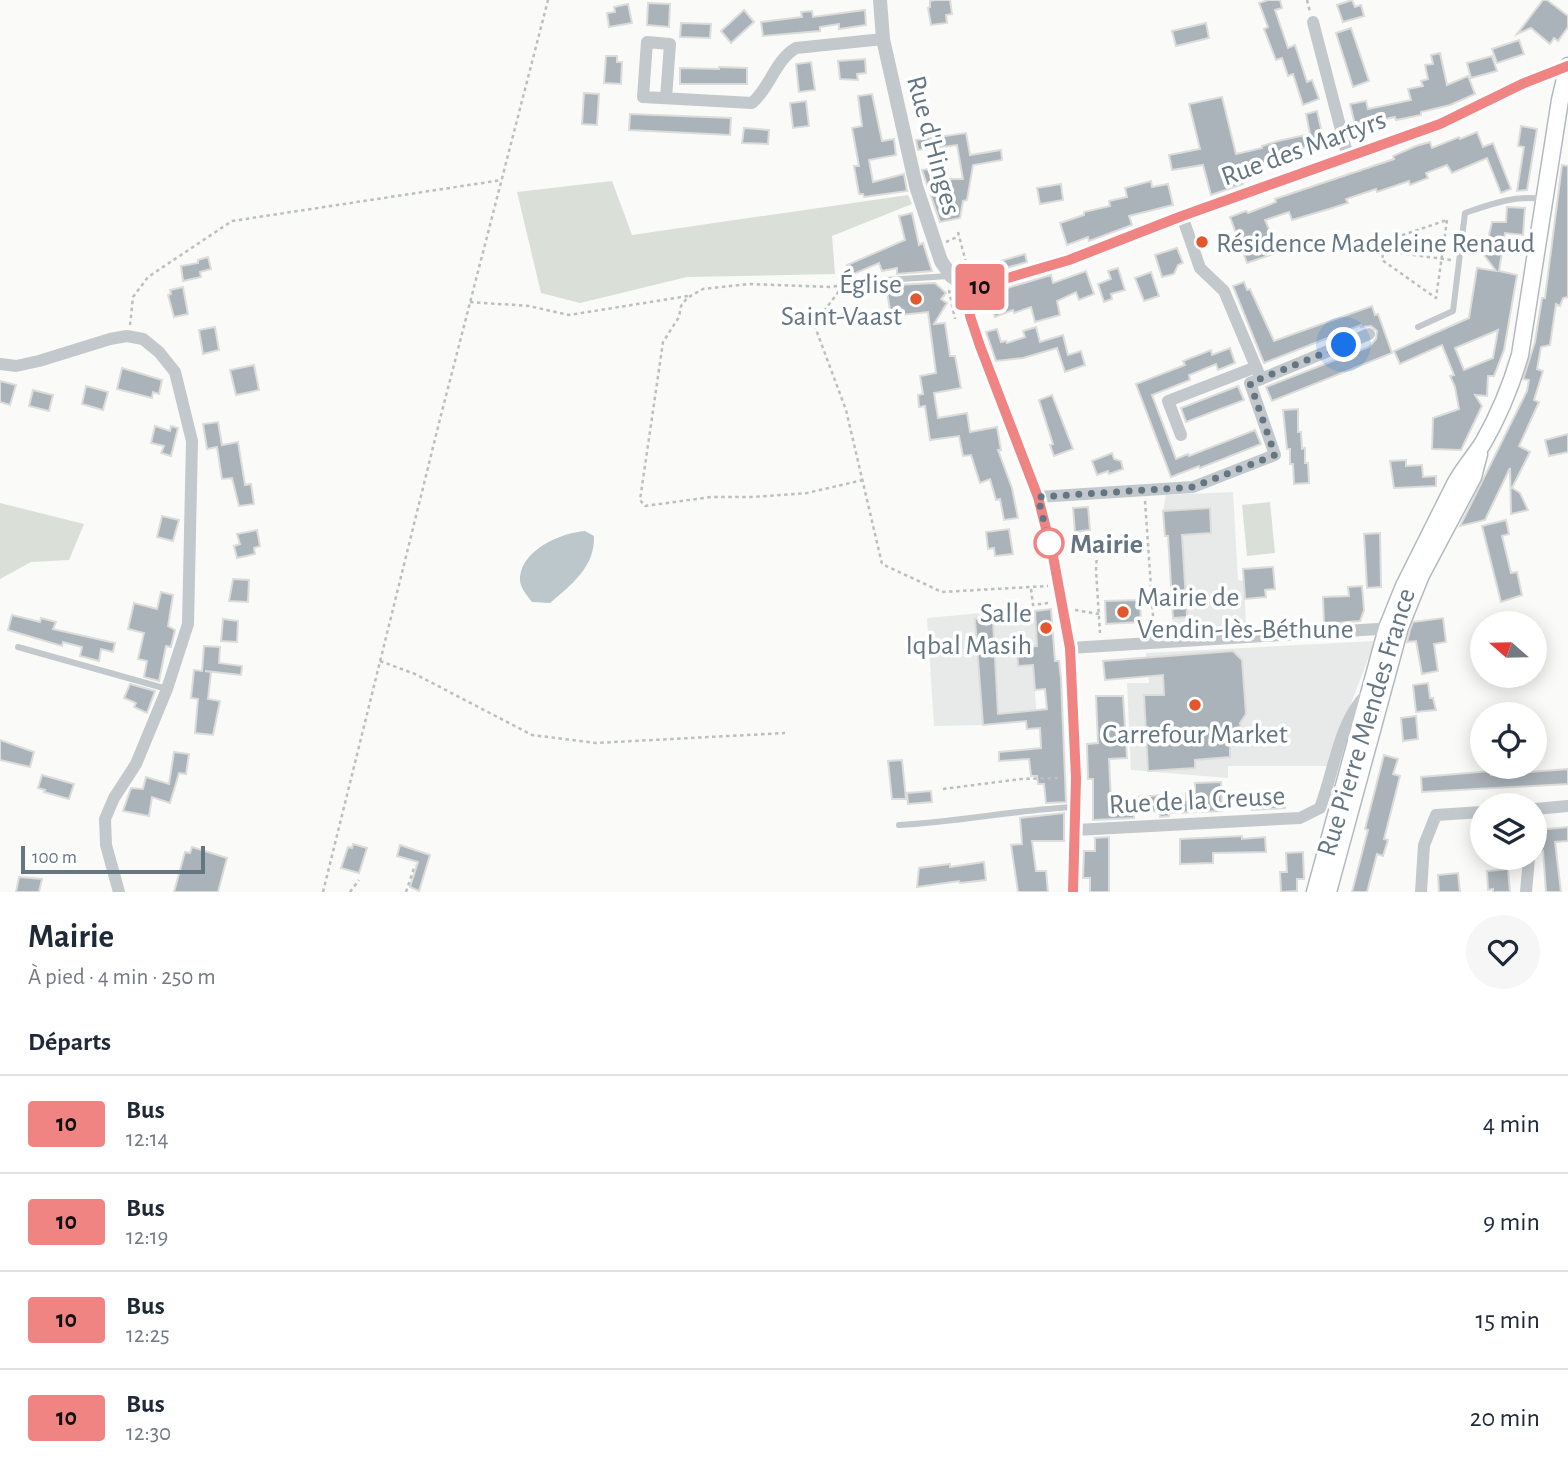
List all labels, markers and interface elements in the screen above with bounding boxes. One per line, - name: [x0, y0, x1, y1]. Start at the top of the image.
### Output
- street label: Rue d'Hinges: [901, 73, 965, 218]
- street label: Rue des Martyrs: [1218, 106, 1390, 192]
- place label: Résidence Madeleine Renaud: [1216, 230, 1535, 258]
- marker: Résidence Madeleine Renaud: [1194, 234, 1210, 250]
- line badge: 10: [948, 264, 1012, 310]
- place label: Église Saint-Vaast: [781, 268, 902, 331]
- text: 10: [969, 275, 991, 299]
- marker: Église Saint-Vaast: [908, 291, 924, 307]
- your location: [1326, 327, 1361, 362]
- marker: Mairie: [1034, 528, 1064, 558]
- place label: Mairie: [1070, 531, 1143, 559]
- place label: Mairie de Vendin-lès-Béthune: [1137, 584, 1354, 644]
- street label: Rue Pierre Mendes France: [1313, 585, 1421, 860]
- place label: Salle Iqbal Masih: [905, 600, 1032, 660]
- marker: Mairie de Vendin-lès-Béthune: [1115, 604, 1131, 620]
- north arrow: [1470, 611, 1547, 688]
- map controls: [1470, 611, 1547, 870]
- marker: Salle Iqbal Masih: [1038, 620, 1054, 636]
- marker: Carrefour Market: [1187, 697, 1203, 713]
- button: locate: [1470, 702, 1547, 779]
- place label: Carrefour Market: [1102, 721, 1288, 749]
- street label: Rue de la Creuse: [1108, 782, 1286, 820]
- button: layers: [1470, 793, 1547, 870]
- scale bar: [21, 843, 205, 875]
- text: 100 m: [32, 848, 77, 867]
- button: heart: [1466, 915, 1540, 989]
- text: Mairie: [28, 921, 114, 954]
- text: À pied · 4 min · 250 m: [28, 966, 216, 989]
- text: Départs: [28, 1029, 111, 1055]
- text: Bus: [126, 1097, 165, 1123]
- text: 4 min: [1483, 1111, 1540, 1137]
- text: 10: [56, 1112, 77, 1136]
- text: 12:14: [126, 1128, 169, 1151]
- text: Bus: [126, 1195, 165, 1221]
- text: 9 min: [1483, 1209, 1540, 1235]
- text: 10: [56, 1210, 77, 1234]
- text: 12:19: [126, 1226, 168, 1249]
- text: Bus: [126, 1293, 165, 1319]
- text: 15 min: [1475, 1307, 1540, 1333]
- text: 10: [56, 1308, 77, 1332]
- text: 12:25: [126, 1324, 170, 1347]
- text: Bus: [126, 1391, 165, 1417]
- text: 20 min: [1470, 1405, 1540, 1431]
- text: 10: [56, 1406, 77, 1430]
- text: 12:30: [126, 1422, 171, 1445]

